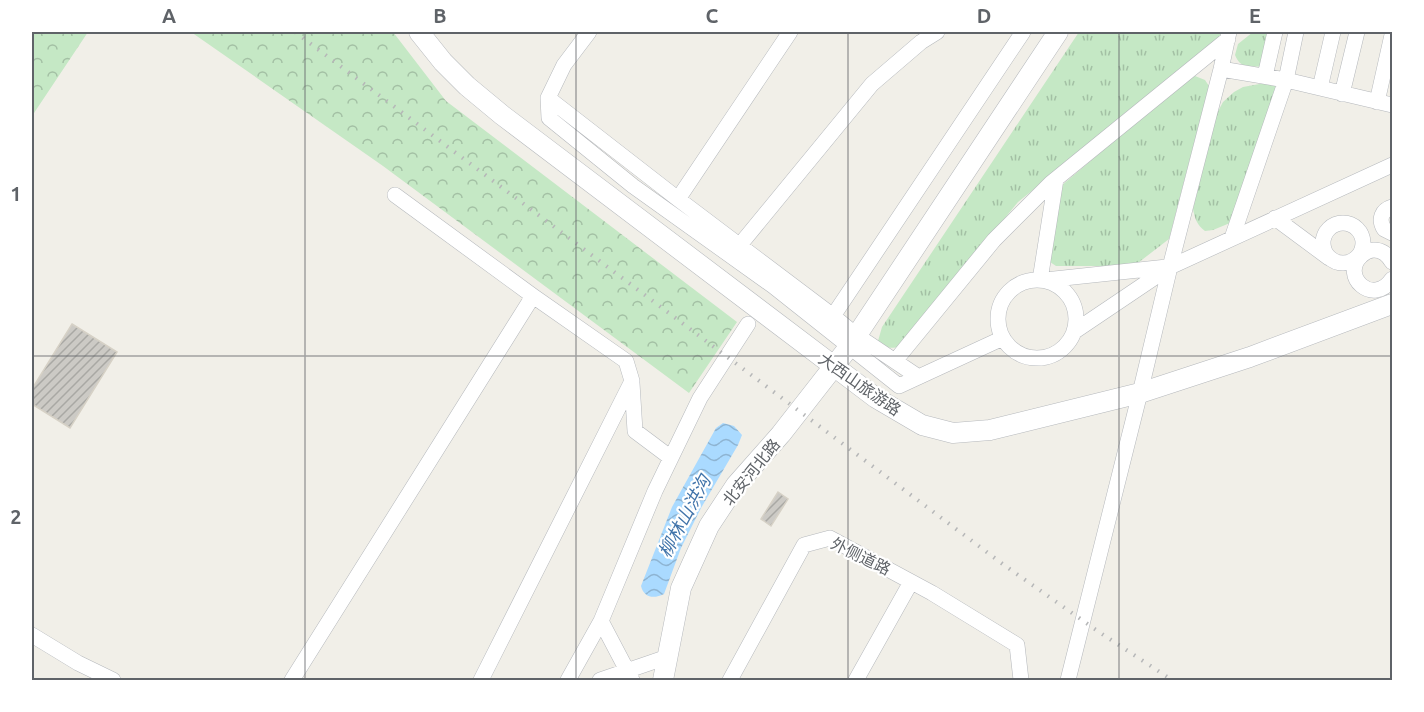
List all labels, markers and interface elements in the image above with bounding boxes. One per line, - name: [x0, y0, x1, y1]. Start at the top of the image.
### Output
- text: A: [162, 4, 176, 27]
- text: B: [433, 4, 447, 27]
- text: C: [706, 4, 719, 27]
- text: D: [977, 4, 991, 27]
- text: E: [1249, 4, 1261, 27]
- text: 1: [10, 182, 22, 205]
- street label: 大西山旅游路: [816, 349, 904, 419]
- street label: 北安河北路: [719, 435, 783, 509]
- water label: 柳林山洪沟: [654, 470, 715, 560]
- text: 2: [10, 505, 22, 528]
- street label: 外侧道路: [828, 534, 894, 578]

